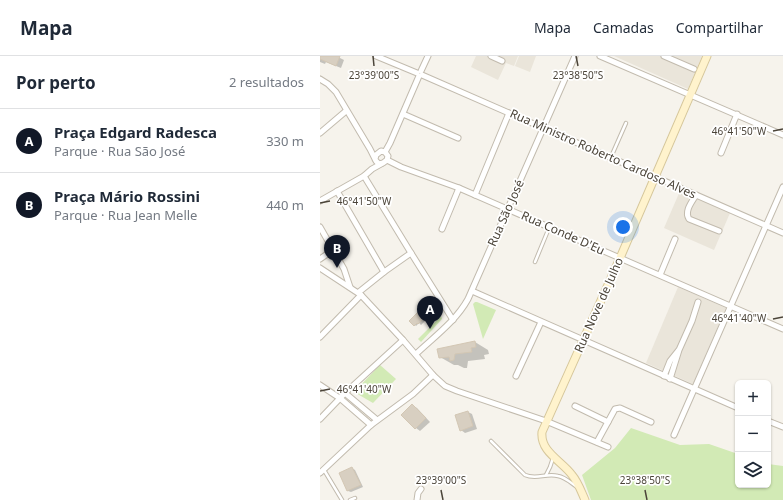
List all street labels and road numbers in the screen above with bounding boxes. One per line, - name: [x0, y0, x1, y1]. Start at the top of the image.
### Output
- street label: Rua Ministro Roberto Cardoso Alves: [507, 105, 699, 203]
- street label: Rua São José: [483, 176, 528, 249]
- street label: Rua Conde D'Eu: [519, 207, 608, 259]
- street label: Rua Nove de Julho: [570, 254, 627, 355]

